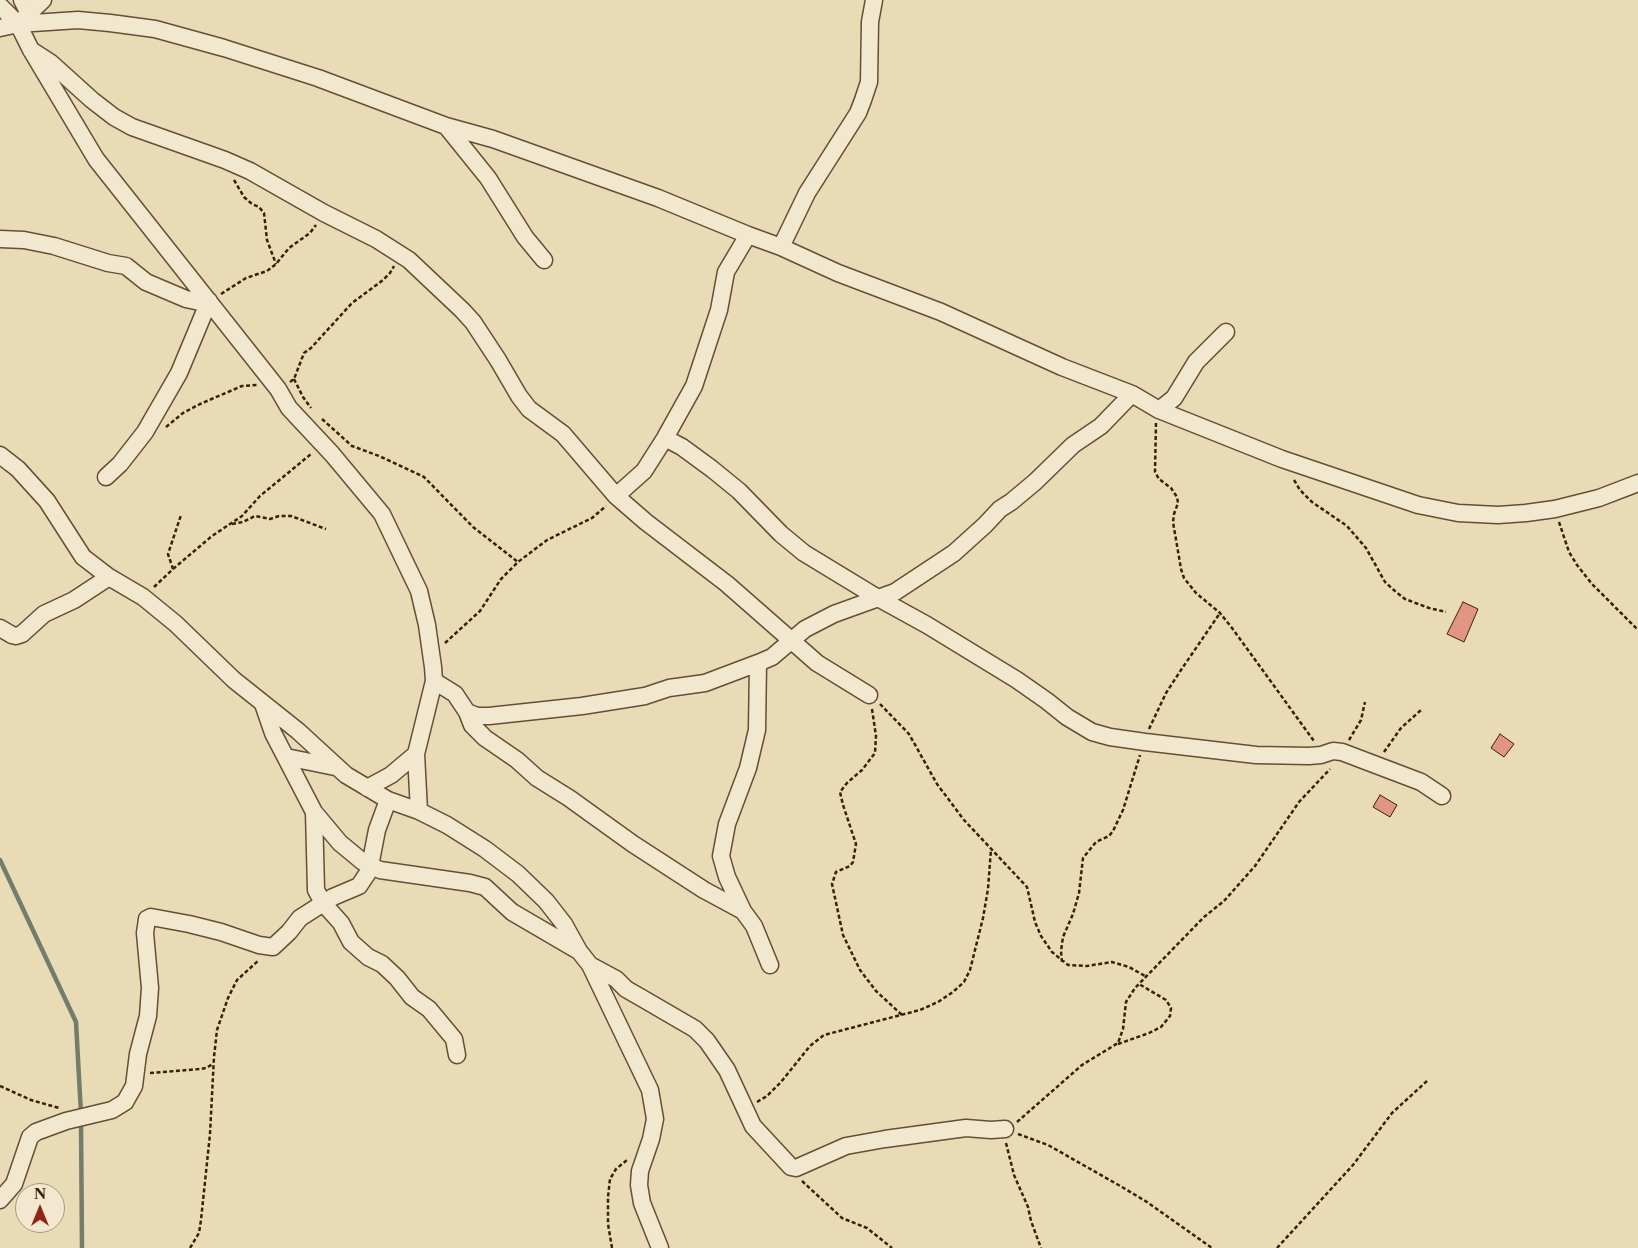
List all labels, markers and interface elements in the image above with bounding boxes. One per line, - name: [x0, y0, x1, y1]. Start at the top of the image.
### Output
- north arrow: [15, 1183, 65, 1233]
- text: N: [34, 1185, 46, 1203]

